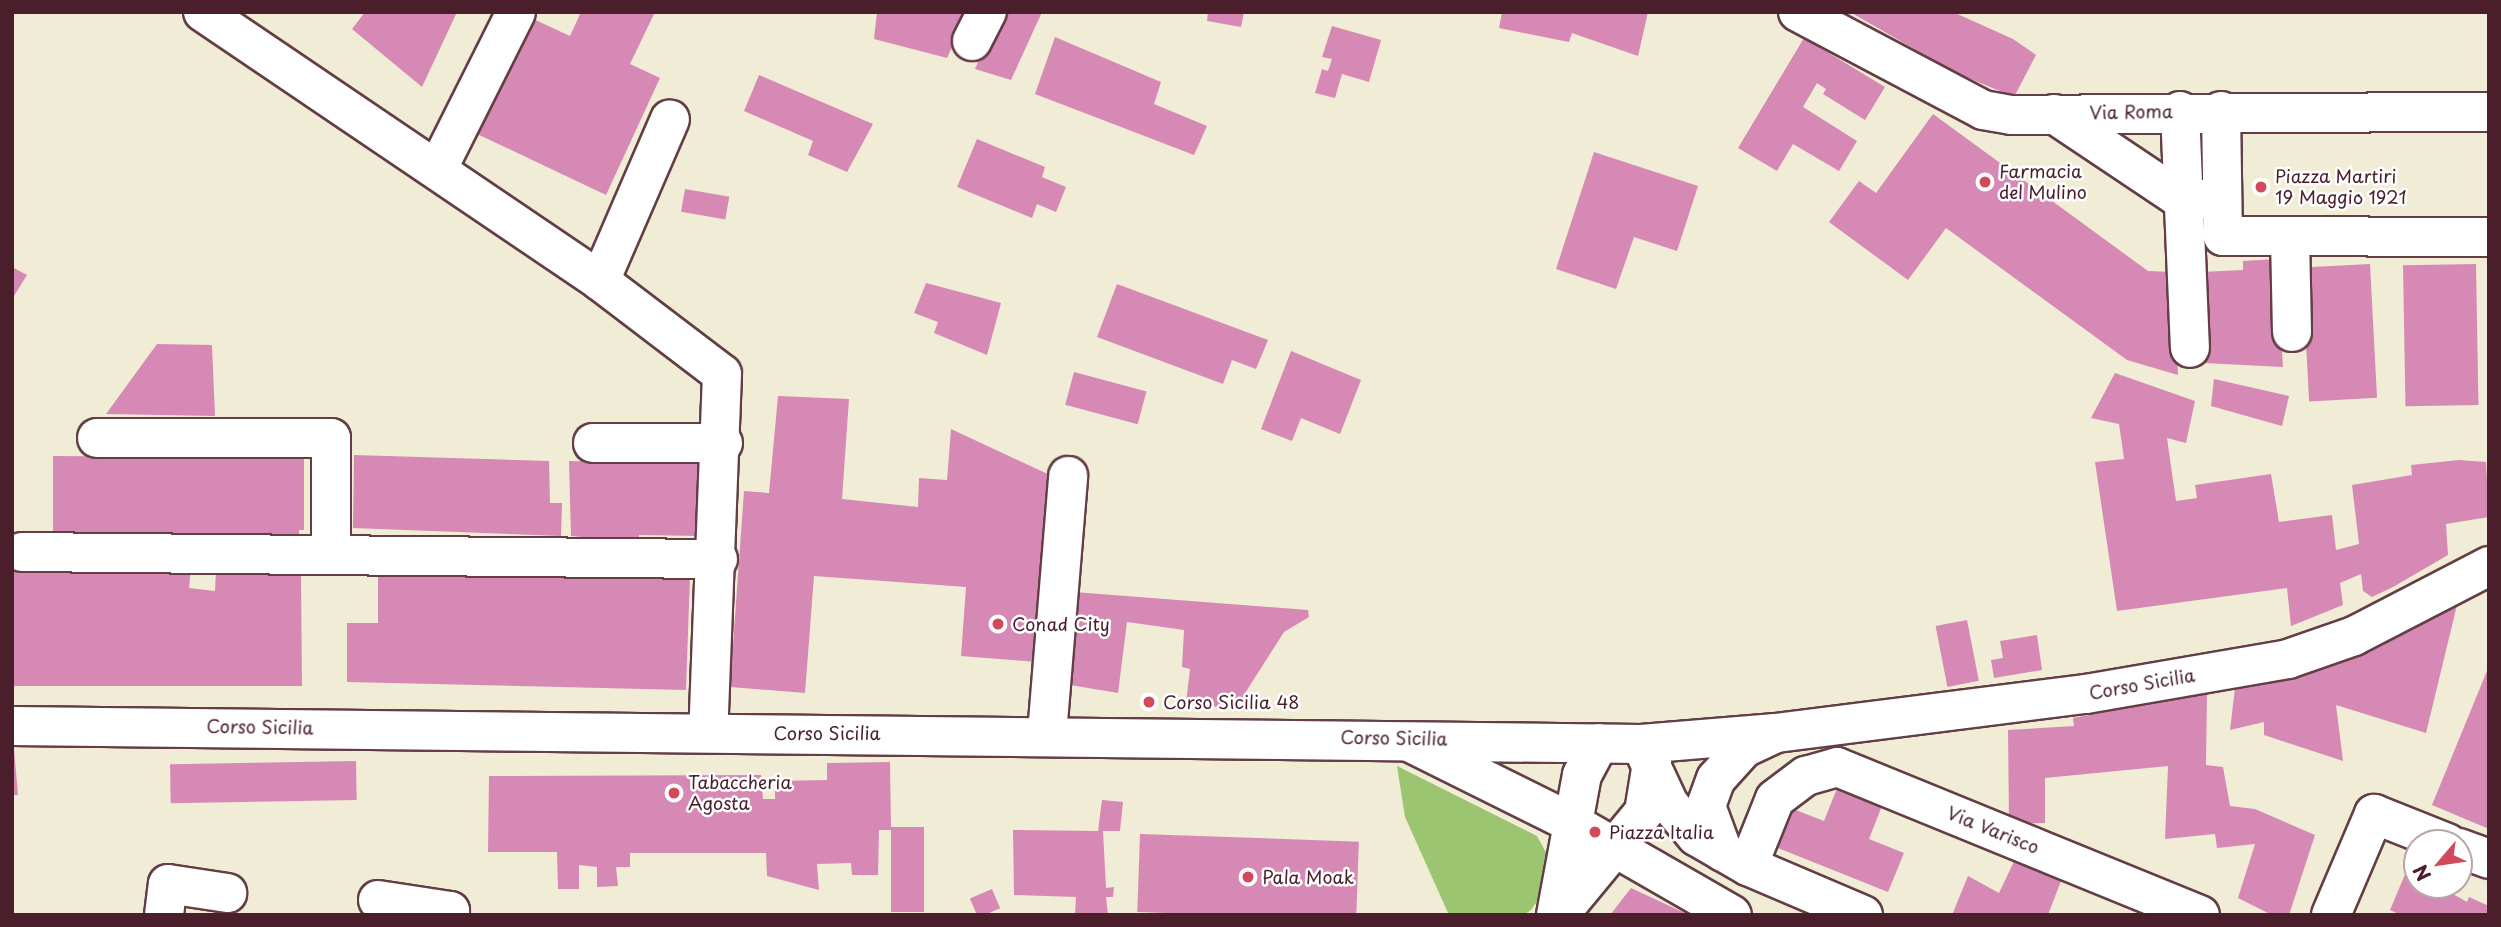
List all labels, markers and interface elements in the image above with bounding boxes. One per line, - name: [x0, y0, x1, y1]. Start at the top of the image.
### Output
- street label: Via Roma: [2089, 100, 2173, 124]
- place label: Farmacia del Mulino: [1999, 161, 2088, 204]
- place label: Piazza Martiri 19 Maggio 1921: [2275, 166, 2408, 208]
- marker: Farmacia del Mulino: [1977, 174, 1993, 190]
- marker: Piazza Martiri 19 Maggio 1921: [2253, 179, 2269, 195]
- place label: Conad City: [1012, 613, 1110, 635]
- marker: Conad City: [990, 616, 1006, 632]
- street label: Corso Sicilia: [2087, 664, 2197, 704]
- place label: Corso Sicilia 48: [1163, 691, 1299, 713]
- marker: Corso Sicilia 48: [1141, 694, 1157, 710]
- street label: Corso Sicilia: [206, 715, 314, 739]
- street label: Corso Sicilia: [773, 722, 881, 744]
- street label: Corso Sicilia: [1340, 726, 1448, 750]
- place label: Tabaccheria Agosta: [688, 772, 792, 814]
- marker: Tabaccheria Agosta: [666, 785, 682, 801]
- street label: Via Varisco: [1944, 802, 2042, 858]
- place label: Piazza Italia: [1609, 821, 1715, 843]
- marker: Piazza Italia: [1587, 824, 1603, 840]
- north arrow: [2403, 829, 2473, 899]
- text: N: [2405, 860, 2437, 887]
- place label: Pala Moak: [1262, 866, 1354, 888]
- marker: Pala Moak: [1240, 869, 1256, 885]

